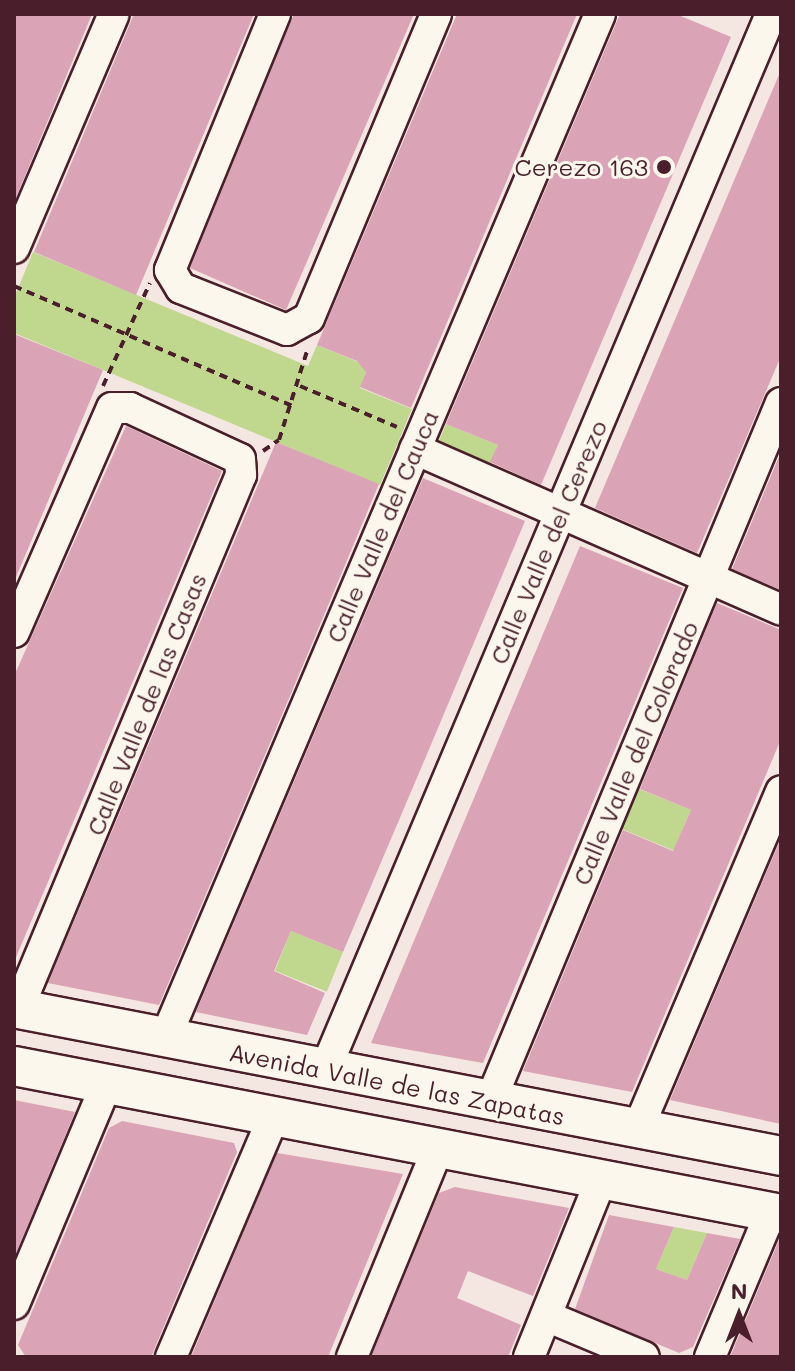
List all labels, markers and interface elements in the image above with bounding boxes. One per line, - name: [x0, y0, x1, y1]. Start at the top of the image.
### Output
- place label: Cerezo 163: [515, 153, 648, 181]
- marker: Cerezo 163: [655, 158, 673, 176]
- street label: Calle Valle del Cauca: [320, 405, 444, 647]
- street label: Calle Valle del Cerezo: [484, 416, 612, 668]
- street label: Calle Valle de las Casas: [80, 569, 212, 839]
- street label: Calle Valle del Colorado: [566, 617, 704, 889]
- street label: Avenida Valle de las Zapatas: [227, 1037, 567, 1131]
- north arrow: [699, 1275, 779, 1355]
- text: N: [731, 1276, 747, 1305]

